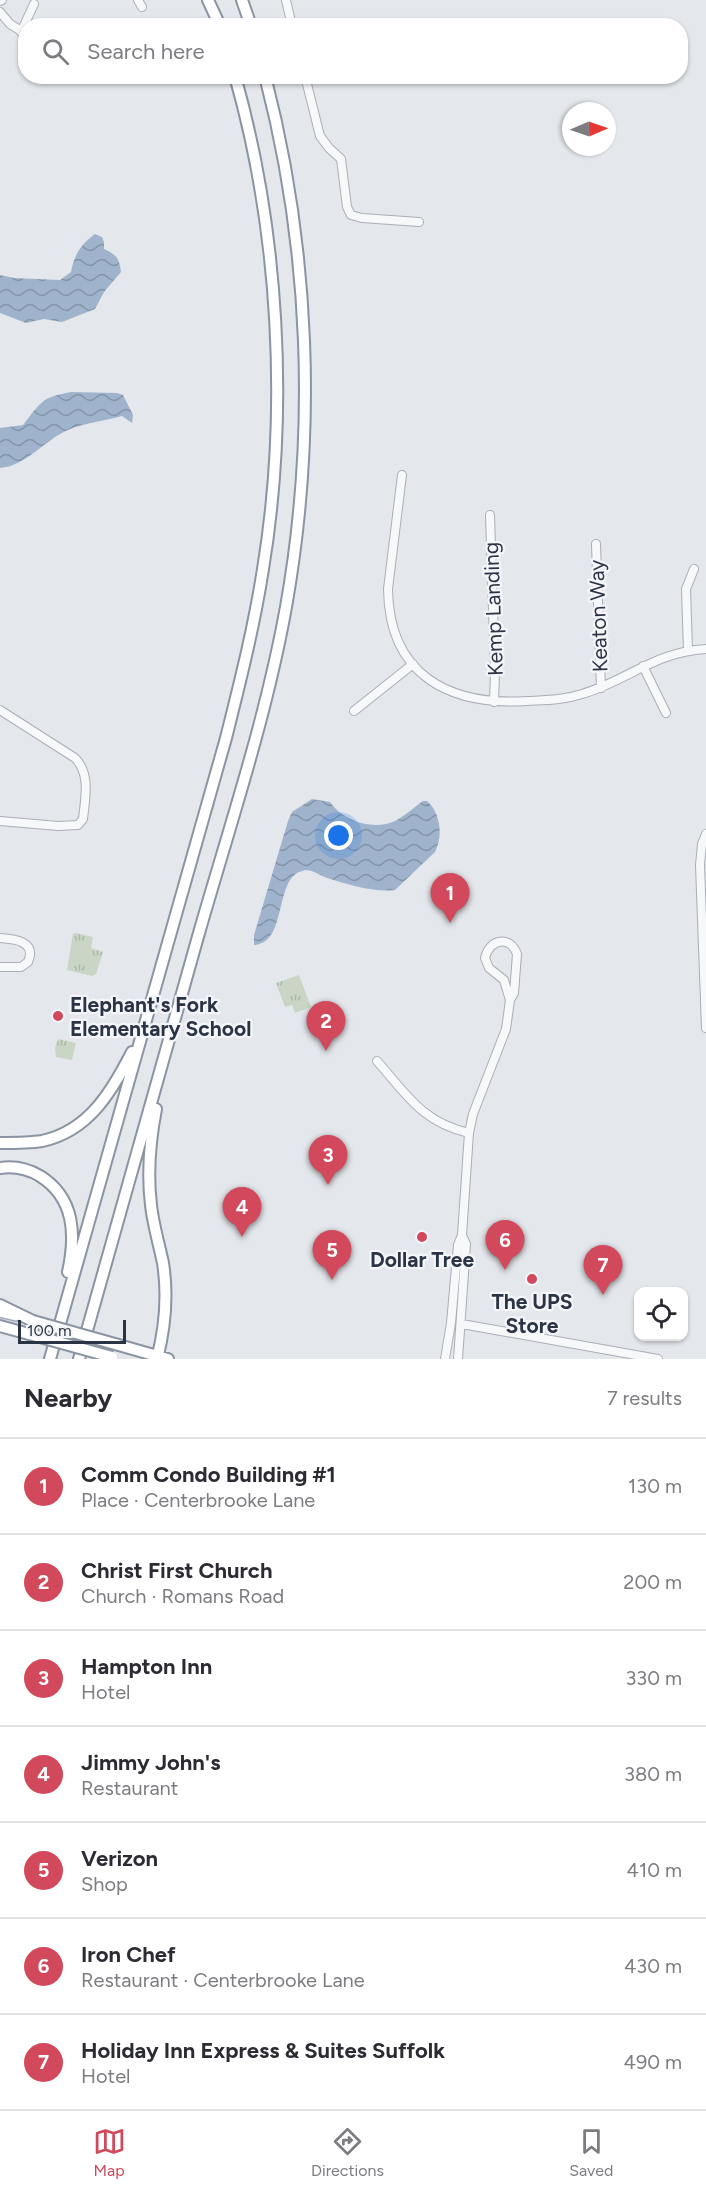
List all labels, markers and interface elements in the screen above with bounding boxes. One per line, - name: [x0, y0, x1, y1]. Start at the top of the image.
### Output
- search box: [18, 18, 688, 84]
- icon: search: [39, 35, 72, 68]
- text: Search here: [87, 38, 205, 65]
- north arrow: [562, 102, 616, 156]
- street label: Kemp Landing: [478, 542, 508, 676]
- street label: Keaton Way: [584, 559, 612, 673]
- your location: [324, 821, 353, 850]
- pin: 1: [430, 874, 470, 923]
- place label: Elephant's Fork Elementary School: [70, 992, 251, 1041]
- pin: 2: [306, 1002, 346, 1051]
- marker: Elephant's Fork Elementary School: [51, 1009, 65, 1023]
- pin: 3: [308, 1136, 348, 1185]
- pin: 4: [222, 1188, 262, 1237]
- pin: 6: [486, 1220, 524, 1270]
- pin: 5: [312, 1230, 352, 1280]
- marker: Dollar Tree: [415, 1230, 429, 1244]
- pin: 7: [584, 1246, 622, 1295]
- place label: Dollar Tree: [370, 1247, 474, 1272]
- marker: The UPS Store: [525, 1272, 539, 1286]
- map controls: [634, 1287, 688, 1341]
- button: locate: [634, 1287, 688, 1341]
- place label: The UPS Store: [491, 1289, 573, 1338]
- scale bar: [18, 1317, 126, 1344]
- text: 100 m: [27, 1321, 72, 1340]
- text: Nearby: [24, 1382, 112, 1414]
- text: 7 results: [607, 1386, 682, 1410]
- text: Comm Condo Building #1: [81, 1461, 336, 1488]
- text: 1: [39, 1474, 48, 1498]
- text: 130 m: [628, 1474, 682, 1498]
- text: Place · Centerbrooke Lane: [81, 1488, 315, 1512]
- text: Christ First Church: [81, 1557, 272, 1584]
- text: 2: [38, 1570, 49, 1594]
- text: 200 m: [623, 1570, 682, 1594]
- text: Church · Romans Road: [81, 1584, 284, 1608]
- text: Hampton Inn: [81, 1653, 212, 1680]
- text: 3: [38, 1666, 49, 1690]
- text: 330 m: [625, 1666, 682, 1690]
- text: Hotel: [81, 1680, 130, 1704]
- text: Jimmy John's: [81, 1749, 220, 1776]
- text: 4: [37, 1762, 50, 1786]
- text: 380 m: [624, 1762, 682, 1786]
- text: Restaurant: [81, 1776, 178, 1800]
- text: Verizon: [81, 1845, 158, 1872]
- text: 5: [38, 1858, 49, 1882]
- text: 410 m: [627, 1858, 682, 1882]
- text: Shop: [81, 1872, 128, 1896]
- text: Iron Chef: [81, 1941, 176, 1968]
- text: 6: [38, 1954, 49, 1978]
- text: 430 m: [624, 1954, 682, 1978]
- text: Restaurant · Centerbrooke Lane: [81, 1968, 365, 1992]
- text: Holiday Inn Express & Suites Suffolk: [81, 2037, 445, 2064]
- text: 7: [38, 2050, 49, 2074]
- text: 490 m: [623, 2050, 682, 2074]
- text: Hotel: [81, 2064, 130, 2088]
- tab: Map: [93, 2125, 126, 2180]
- tab: Directions: [311, 2125, 384, 2180]
- tab: Saved: [569, 2125, 613, 2180]

